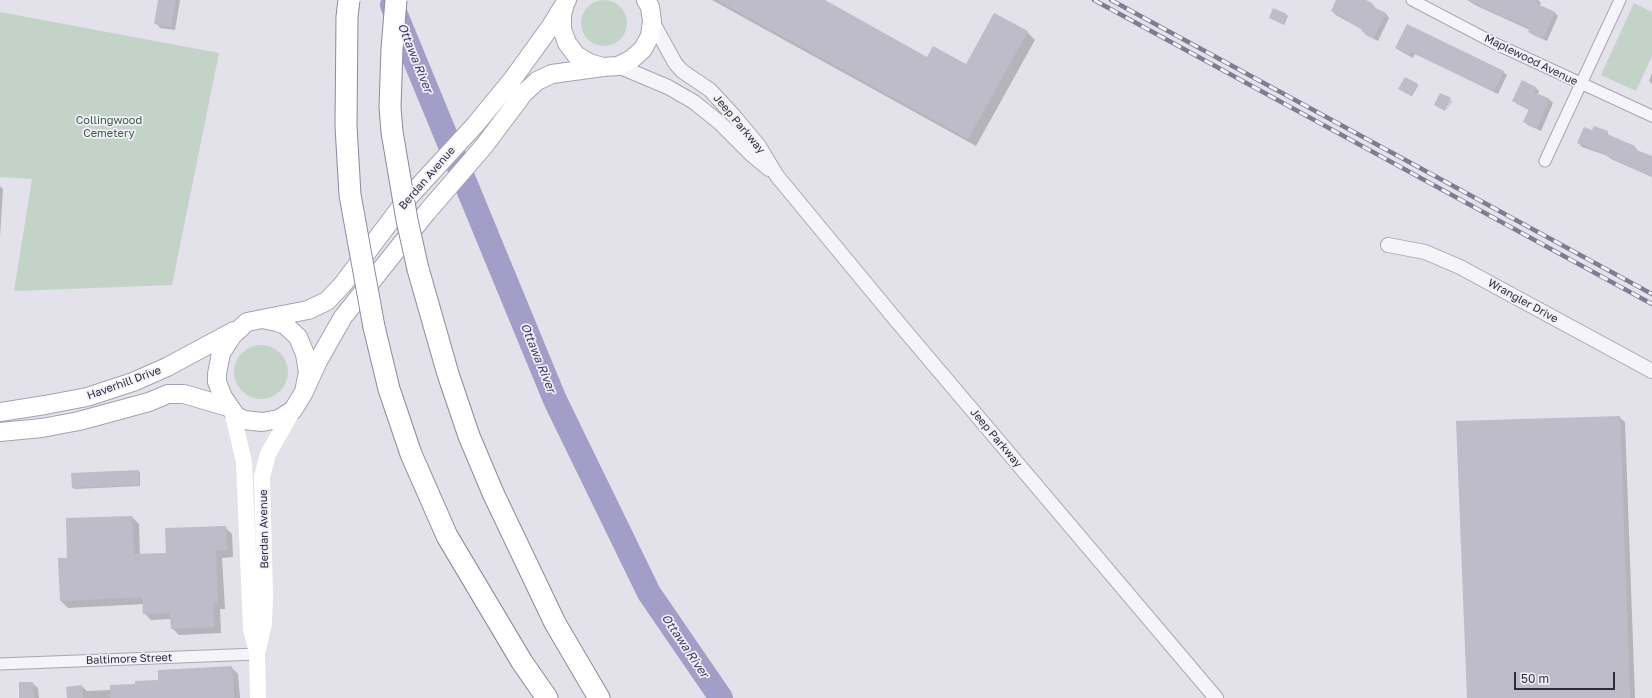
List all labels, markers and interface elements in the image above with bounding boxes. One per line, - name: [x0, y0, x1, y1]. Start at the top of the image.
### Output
- water label: Ottawa River: [395, 21, 435, 95]
- street label: Maplewood Avenue: [1482, 32, 1580, 88]
- street label: Jeep Parkway: [710, 92, 768, 156]
- park label: Collingwood Cemetery: [76, 114, 142, 140]
- street label: Berdan Avenue: [396, 144, 458, 212]
- street label: Wrangler Drive: [1486, 276, 1560, 326]
- water label: Ottawa River: [518, 321, 558, 395]
- street label: Haverhill Drive: [85, 364, 163, 402]
- street label: Jeep Parkway: [967, 406, 1025, 470]
- street label: Berdan Avenue: [257, 489, 271, 569]
- water label: Ottawa River: [658, 611, 712, 681]
- street label: Baltimore Street: [86, 651, 172, 667]
- scale bar: [1516, 664, 1617, 690]
- text: 50 m: [1521, 671, 1549, 686]

